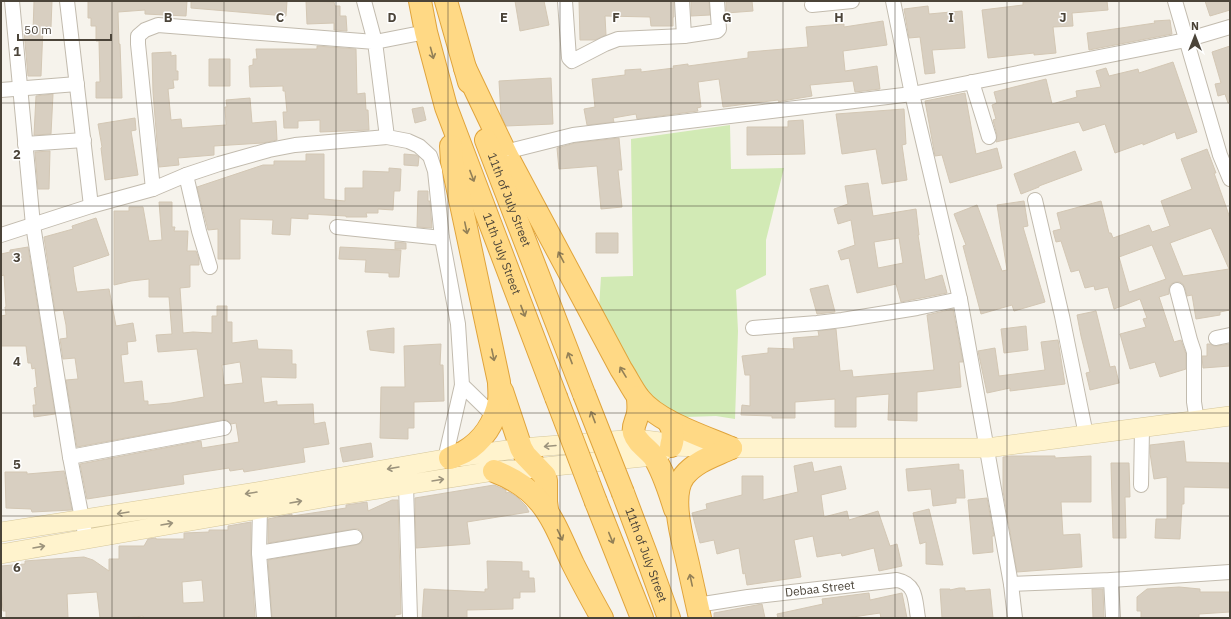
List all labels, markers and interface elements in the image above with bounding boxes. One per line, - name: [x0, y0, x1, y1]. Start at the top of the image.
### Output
- text: B: [164, 9, 173, 26]
- text: C: [276, 9, 285, 26]
- text: D: [387, 9, 397, 26]
- text: E: [500, 9, 508, 26]
- text: F: [612, 9, 620, 26]
- text: G: [722, 9, 732, 26]
- text: H: [834, 9, 844, 26]
- text: I: [948, 9, 954, 26]
- text: J: [1059, 9, 1067, 26]
- scale bar: [18, 16, 111, 42]
- north arrow: [1175, 16, 1215, 56]
- text: N: [1191, 19, 1199, 33]
- text: 50 m: [24, 22, 52, 37]
- text: 1: [13, 43, 21, 60]
- one-way arrow: [429, 46, 436, 59]
- text: 2: [13, 146, 21, 163]
- street label: 11th of July Street: [485, 150, 534, 249]
- one-way arrow: [469, 169, 476, 182]
- street label: 11th July Street: [480, 210, 524, 296]
- one-way arrow: [463, 221, 471, 234]
- text: 3: [13, 249, 21, 266]
- one-way arrow: [557, 251, 564, 263]
- one-way arrow: [520, 304, 528, 316]
- one-way arrow: [490, 348, 498, 361]
- text: 4: [13, 353, 21, 370]
- one-way arrow: [566, 353, 574, 365]
- one-way arrow: [619, 367, 627, 378]
- one-way arrow: [589, 412, 597, 424]
- one-way arrow: [543, 442, 556, 450]
- text: 5: [13, 456, 21, 473]
- one-way arrow: [387, 464, 400, 472]
- one-way arrow: [431, 476, 444, 484]
- one-way arrow: [245, 489, 258, 497]
- one-way arrow: [289, 498, 302, 506]
- street label: 11th of July Street: [622, 505, 671, 604]
- one-way arrow: [117, 509, 130, 517]
- one-way arrow: [161, 520, 174, 528]
- one-way arrow: [557, 529, 564, 541]
- one-way arrow: [607, 531, 615, 543]
- one-way arrow: [33, 543, 46, 551]
- text: 6: [13, 559, 21, 576]
- one-way arrow: [687, 574, 695, 587]
- street label: Debaa Street: [784, 577, 856, 600]

